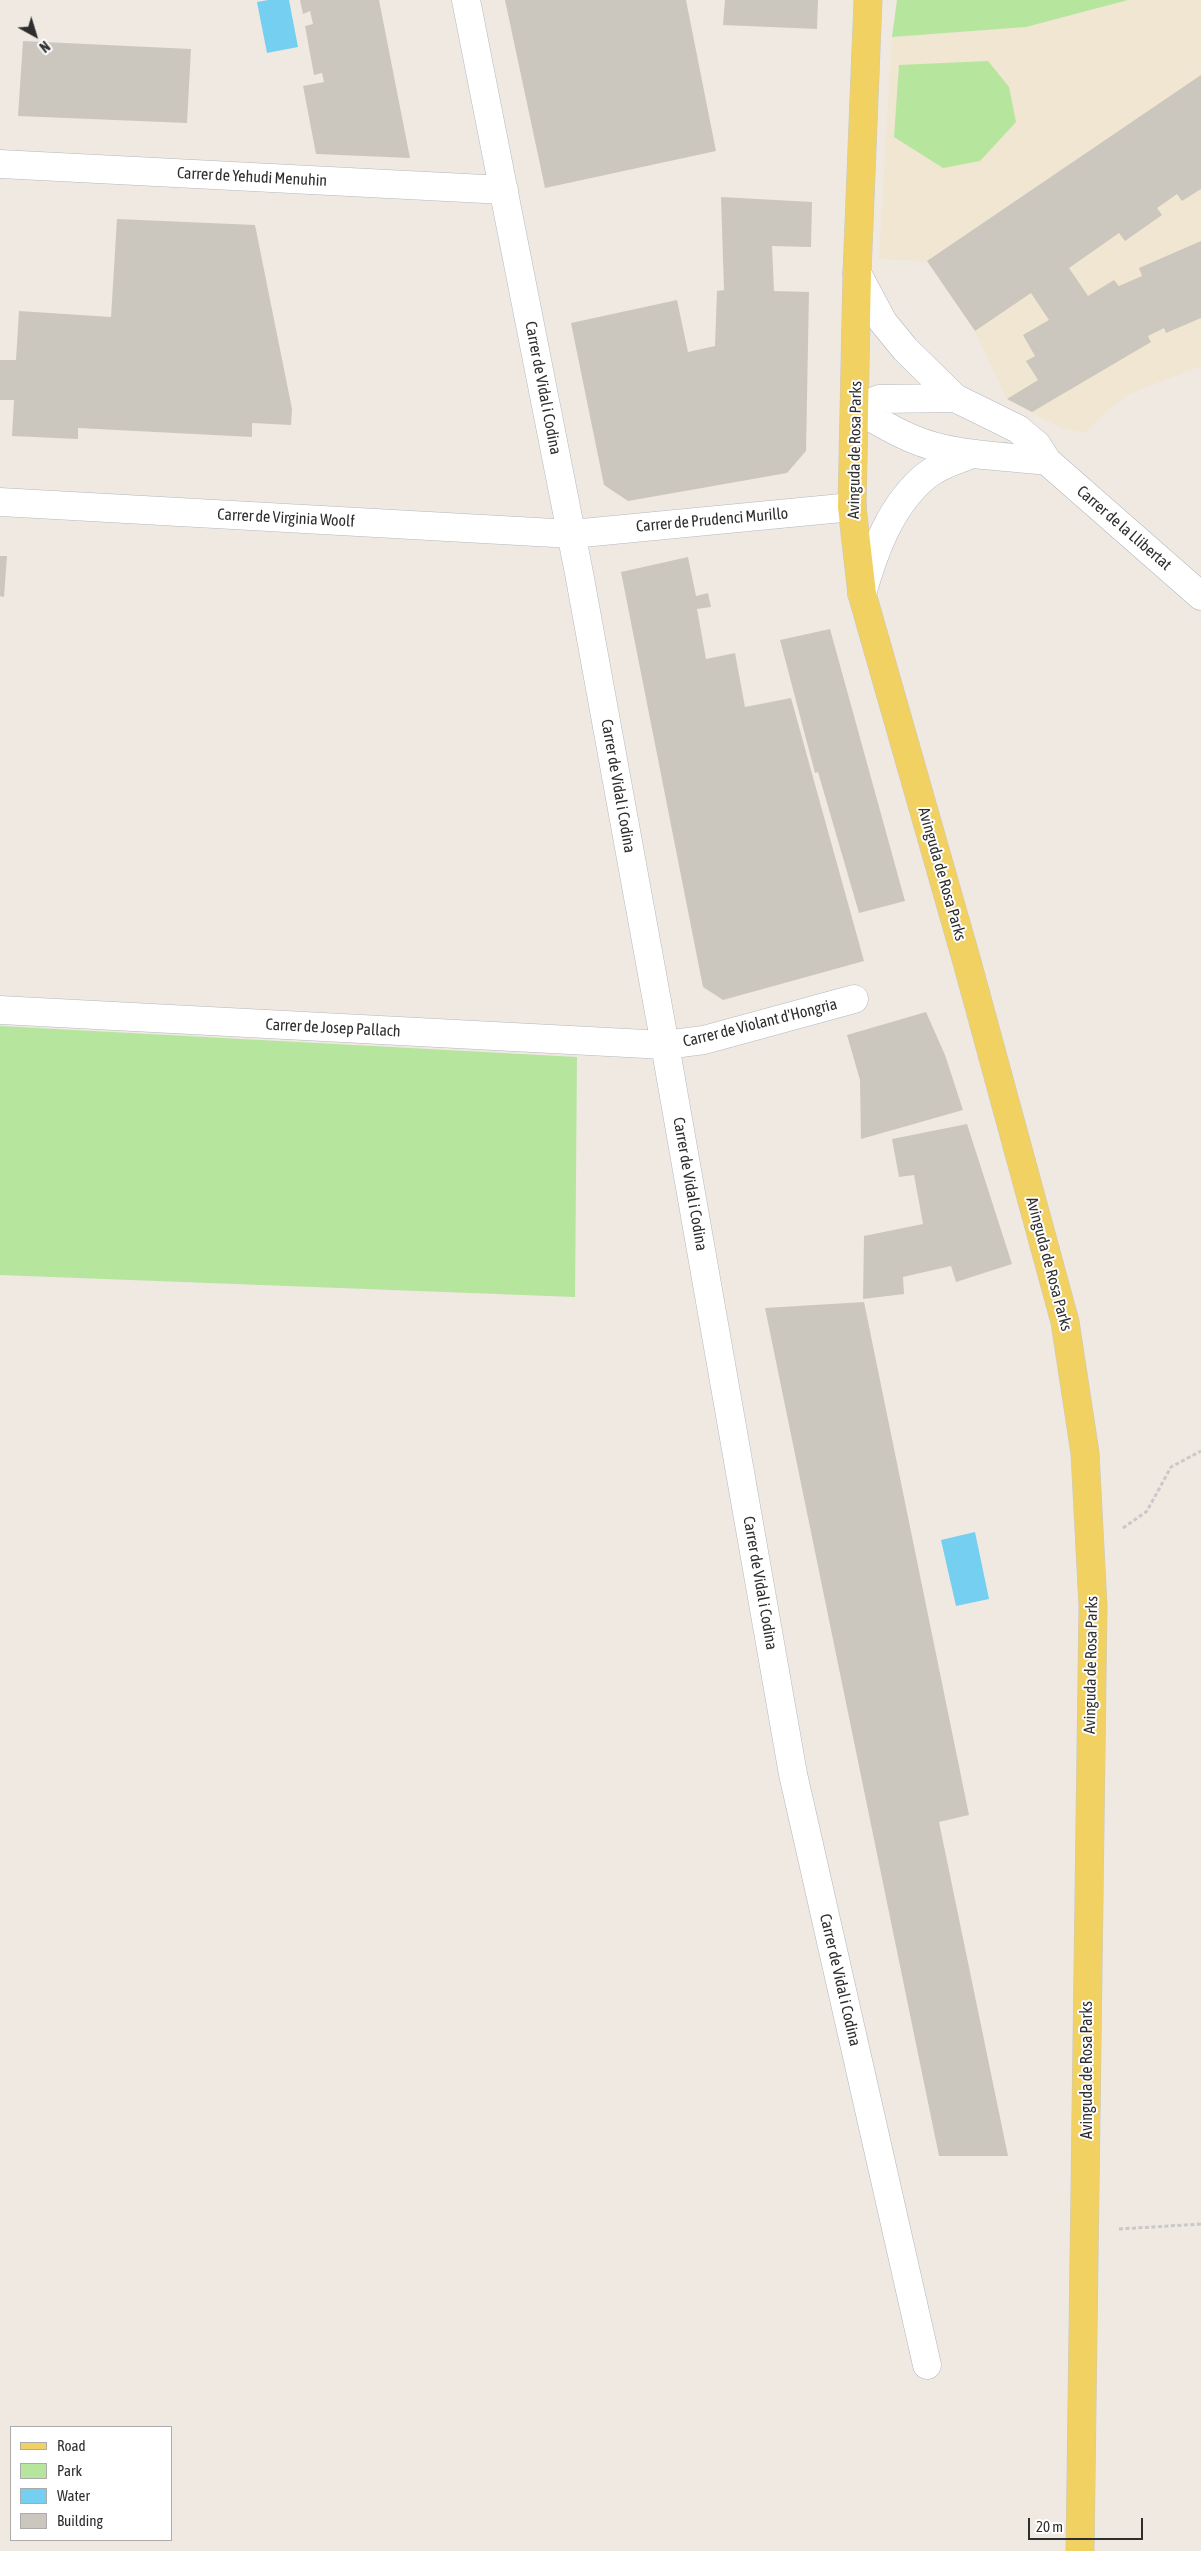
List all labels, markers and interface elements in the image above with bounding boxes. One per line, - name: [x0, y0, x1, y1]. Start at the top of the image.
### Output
- north arrow: [10, 10, 60, 60]
- text: N: [36, 38, 53, 55]
- street label: Carrer de Yehudi Menuhin: [176, 163, 328, 191]
- street label: Carrer de Vidal i Codina: [521, 320, 565, 456]
- street label: Avinguda de Rosa Parks: [844, 381, 866, 519]
- street label: Carrer de la Llibertat: [1073, 482, 1175, 574]
- street label: Carrer de Prudenci Murillo: [635, 504, 789, 536]
- street label: Carrer de Virginia Woolf: [217, 505, 355, 531]
- street label: Carrer de Vidal i Codina: [597, 718, 639, 854]
- street label: Avinguda de Rosa Parks: [914, 805, 970, 943]
- street label: Carrer de Violant d'Hongria: [681, 995, 839, 1051]
- street label: Carrer de Josep Pallach: [265, 1015, 401, 1041]
- street label: Carrer de Vidal i Codina: [669, 1116, 711, 1252]
- street label: Avinguda de Rosa Parks: [1022, 1195, 1076, 1333]
- street label: Carrer de Vidal i Codina: [739, 1515, 781, 1651]
- street label: Avinguda de Rosa Parks: [1080, 1596, 1102, 1734]
- street label: Carrer de Vidal i Codina: [815, 1912, 865, 2048]
- street label: Avinguda de Rosa Parks: [1077, 2001, 1097, 2139]
- legend: [10, 2426, 172, 2541]
- text: Road: [57, 2437, 86, 2454]
- text: Park: [57, 2462, 82, 2479]
- text: Water: [57, 2487, 90, 2504]
- scale bar: [1031, 2508, 1146, 2540]
- text: Building: [57, 2512, 103, 2529]
- text: 20 m: [1036, 2518, 1063, 2535]

